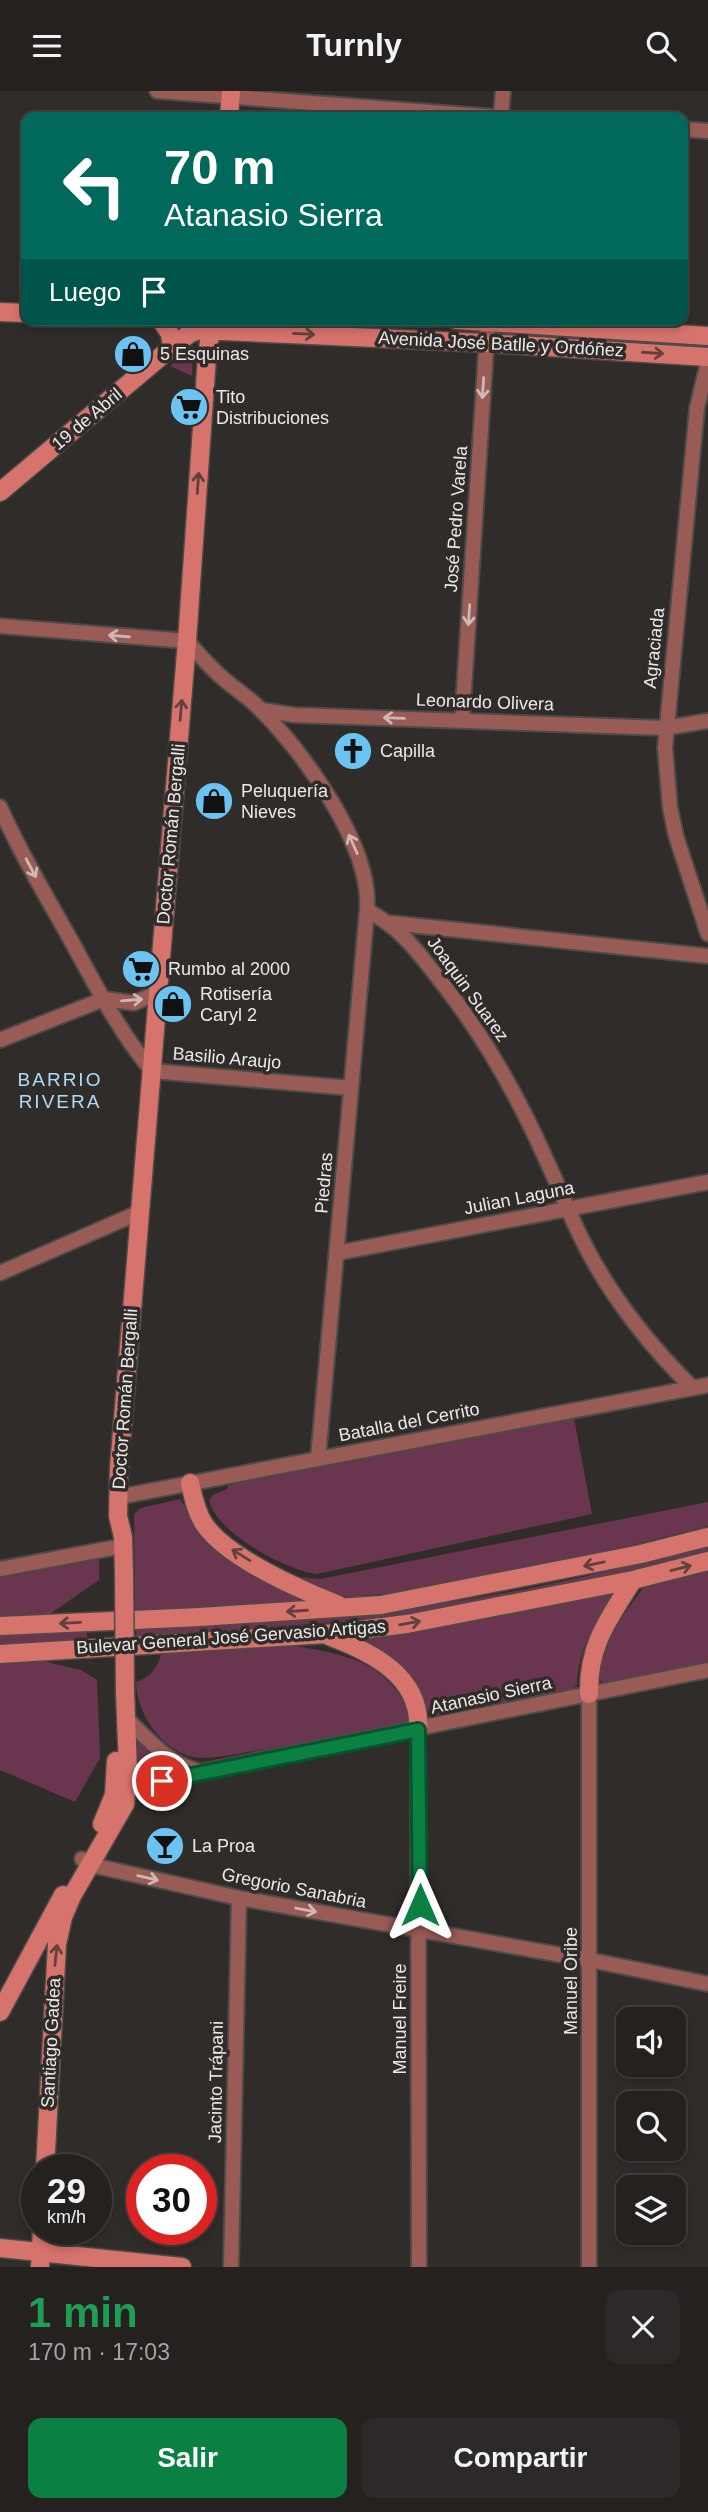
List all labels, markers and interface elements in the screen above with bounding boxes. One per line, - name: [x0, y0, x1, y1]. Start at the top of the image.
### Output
- icon: menu: [28, 27, 66, 65]
- text: Turnly: [306, 27, 402, 63]
- icon: search: [642, 27, 680, 65]
- icon: left: [49, 140, 140, 231]
- text: 70 m: [164, 140, 276, 194]
- text: Atanasio Sierra: [164, 197, 383, 233]
- icon: arrive: [135, 273, 173, 311]
- text: Luego: [49, 277, 121, 307]
- one-way arrow: [292, 327, 315, 340]
- street label: Avenida José Batlle y Ordóñez: [378, 328, 624, 360]
- shop icon: 5 Esquinas: [112, 333, 154, 375]
- place label: 5 Esquinas: [160, 344, 249, 364]
- one-way arrow: [641, 347, 664, 360]
- one-way arrow: [476, 377, 489, 399]
- street label: 19 de Abril: [48, 384, 126, 454]
- supermarket icon: Tito Distribuciones: [168, 386, 210, 428]
- place label: Tito Distribuciones: [216, 387, 329, 428]
- street label: José Pedro Varela: [441, 444, 471, 593]
- one-way arrow: [192, 473, 205, 495]
- one-way arrow: [462, 604, 475, 626]
- street label: Agraciada: [640, 606, 668, 689]
- one-way arrow: [108, 629, 131, 642]
- street label: Leonardo Olivera: [416, 690, 555, 714]
- one-way arrow: [175, 700, 188, 722]
- one-way arrow: [383, 712, 406, 725]
- church icon: Capilla: [332, 730, 374, 772]
- place label: Capilla: [380, 741, 436, 761]
- street label: Doctor Román Bergalli: [153, 743, 189, 925]
- shop icon: Peluquería Nieves: [193, 780, 235, 822]
- place label: Peluquería Nieves: [241, 781, 329, 822]
- one-way arrow: [346, 834, 359, 855]
- one-way arrow: [24, 857, 38, 878]
- street label: Joaquin Suarez: [423, 933, 513, 1045]
- supermarket icon: Rumbo al 2000: [120, 948, 162, 990]
- place label: Rumbo al 2000: [168, 959, 290, 979]
- shop icon: Rotisería Caryl 2: [152, 983, 194, 1025]
- place label: Rotisería Caryl 2: [200, 984, 273, 1025]
- one-way arrow: [120, 993, 143, 1006]
- street label: Basilio Araujo: [172, 1043, 282, 1073]
- district label: BARRIO RIVERA: [18, 1069, 102, 1112]
- street label: Piedras: [311, 1152, 337, 1214]
- street label: Julian Laguna: [462, 1177, 577, 1219]
- street label: Doctor Román Bergalli: [109, 1308, 141, 1490]
- street label: Batalla del Cerrito: [337, 1399, 481, 1445]
- one-way arrow: [231, 1548, 251, 1562]
- one-way arrow: [583, 1558, 606, 1572]
- one-way arrow: [669, 1561, 692, 1574]
- one-way arrow: [286, 1605, 309, 1618]
- street label: Bulevar General José Gervasio Artigas: [76, 1616, 386, 1658]
- one-way arrow: [398, 1616, 421, 1629]
- one-way arrow: [59, 1617, 82, 1630]
- street label: Atanasio Sierra: [429, 1672, 554, 1718]
- pin: [132, 1751, 192, 1811]
- icon: arrive: [143, 1762, 181, 1800]
- bar icon: La Proa: [144, 1825, 186, 1867]
- place label: La Proa: [192, 1836, 256, 1856]
- street label: Gregorio Sanabria: [220, 1864, 369, 1912]
- position arrow: [383, 1868, 457, 1942]
- one-way arrow: [136, 1871, 159, 1885]
- one-way arrow: [294, 1904, 317, 1917]
- street label: Manuel Oribe: [561, 1927, 581, 2035]
- one-way arrow: [50, 1944, 63, 1967]
- street label: Manuel Freire: [390, 1963, 410, 2075]
- street label: Santiago Gadea: [38, 1977, 64, 2108]
- map controls: [616, 2007, 686, 2245]
- button: sound: [616, 2007, 686, 2077]
- street label: Jacinto Trápani: [205, 2021, 227, 2143]
- button: search: [616, 2091, 686, 2161]
- speed limit sign: 30: [126, 2154, 217, 2245]
- text: 29: [47, 2171, 86, 2210]
- button: layers: [616, 2175, 686, 2245]
- text: km/h: [47, 2207, 86, 2227]
- text: 1 min: [28, 2289, 138, 2336]
- button: close: [606, 2290, 680, 2364]
- text: 170 m · 17:03: [28, 2339, 170, 2365]
- button: Salir: [28, 2418, 347, 2498]
- button: Compartir: [361, 2418, 680, 2498]

